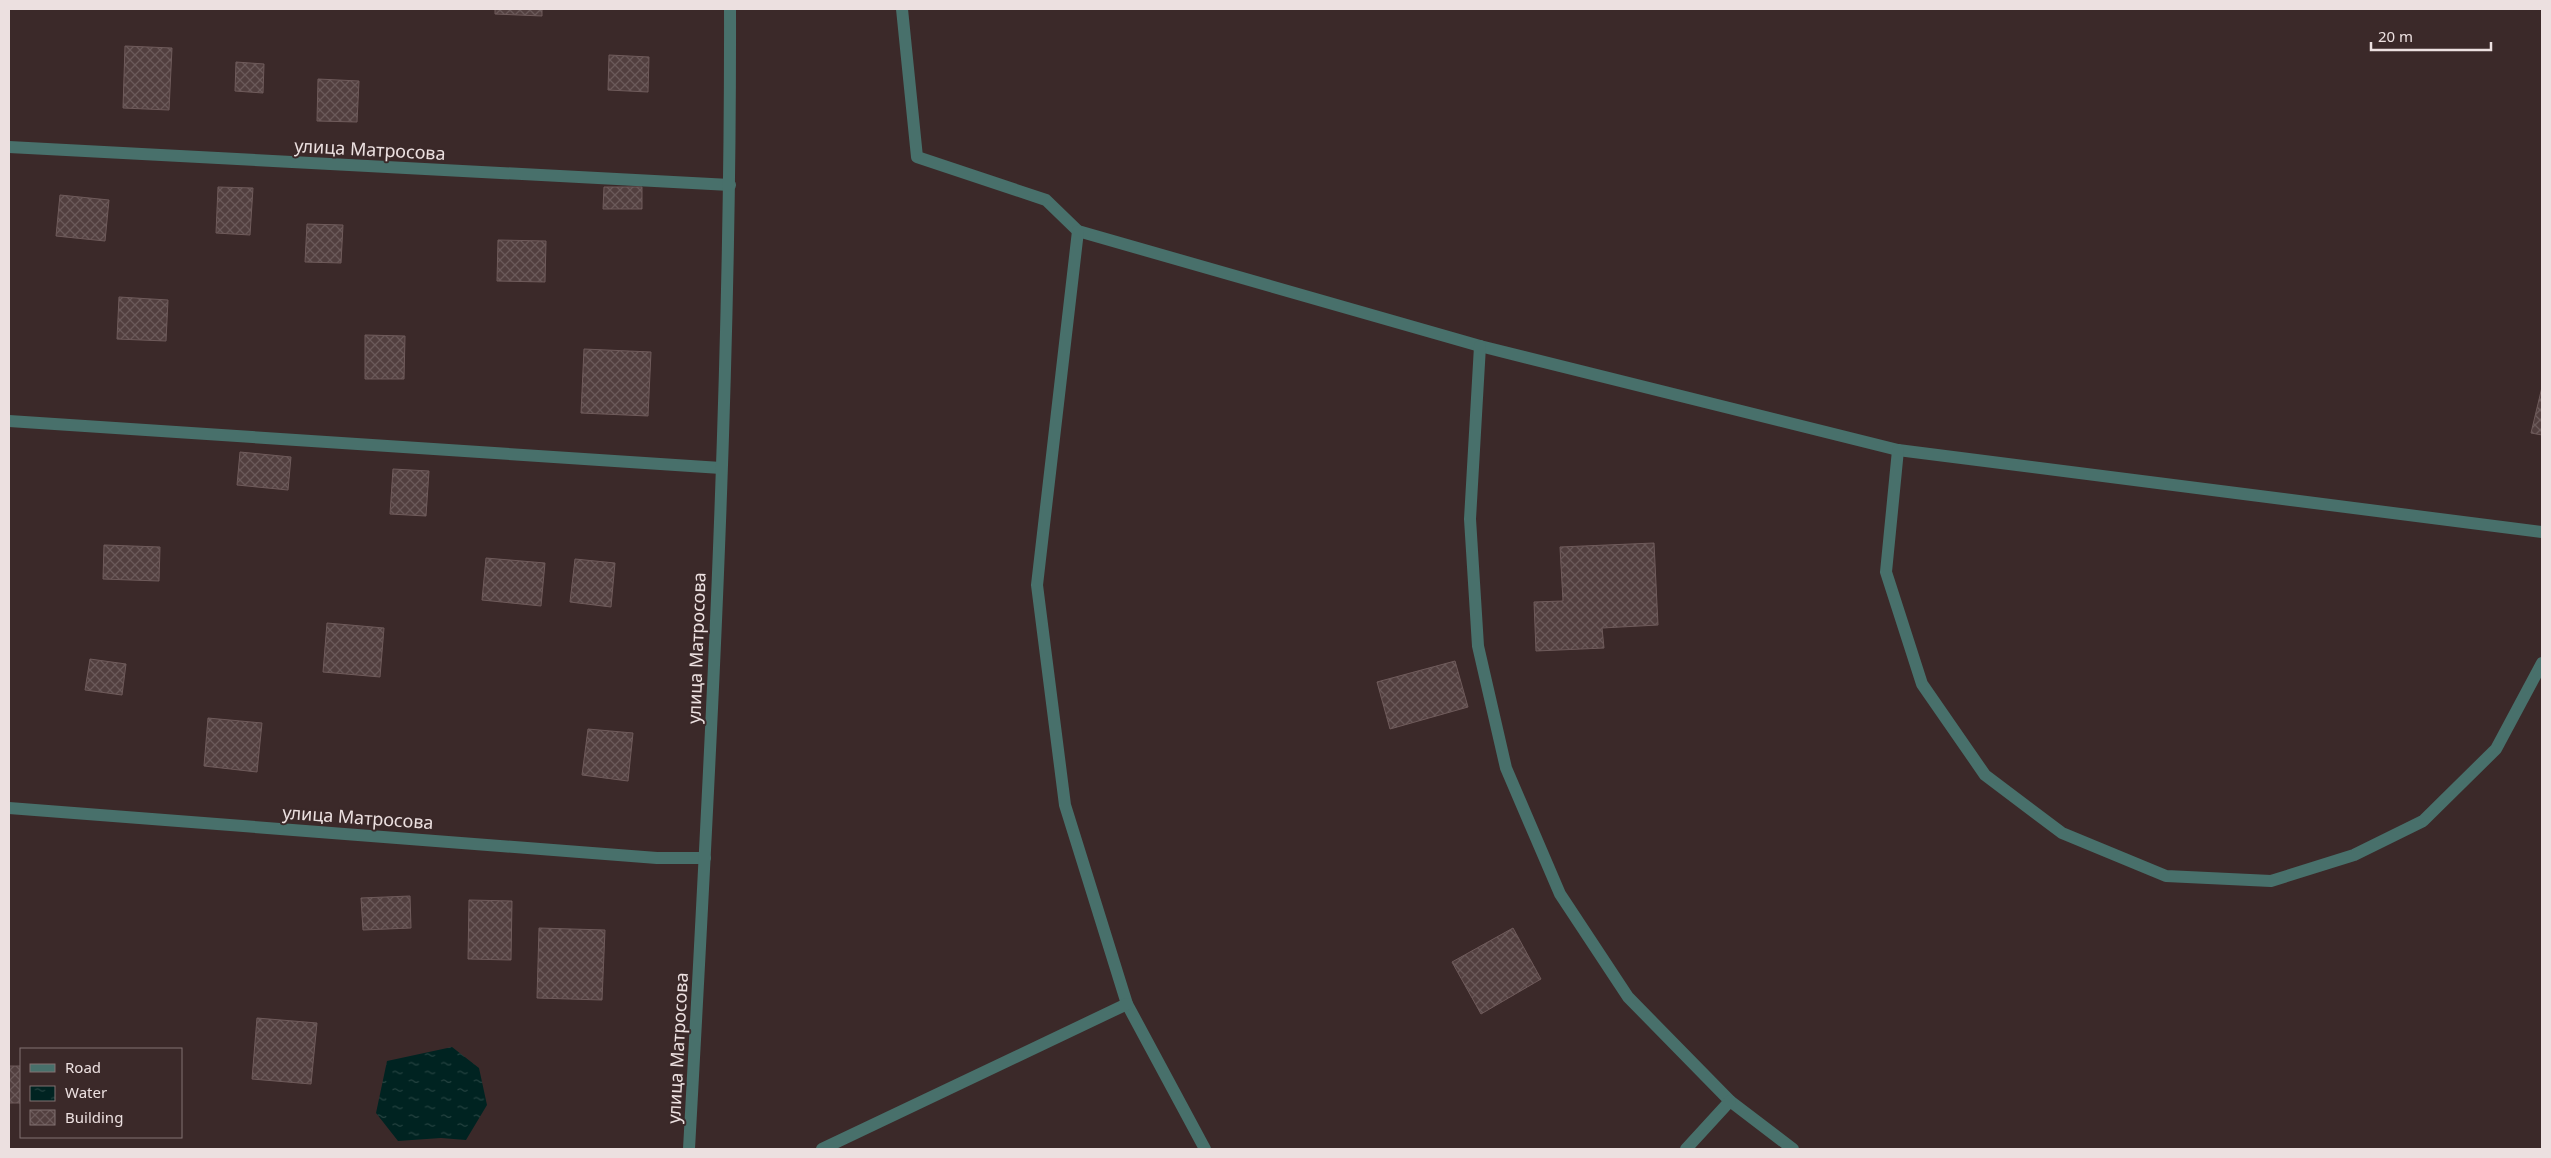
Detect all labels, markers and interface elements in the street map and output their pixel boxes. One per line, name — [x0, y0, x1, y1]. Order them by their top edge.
scale bar — [2371, 20, 2491, 52]
text: 20 m — [2378, 26, 2413, 46]
street label: улица Матросова — [294, 133, 446, 165]
street label: улица Матросова — [681, 572, 711, 724]
street label: улица Матросова — [282, 800, 434, 834]
street label: улица Матросова — [661, 972, 693, 1124]
legend — [20, 1048, 182, 1138]
text: Road — [65, 1057, 101, 1077]
text: Water — [65, 1082, 107, 1102]
text: Building — [65, 1107, 123, 1127]

